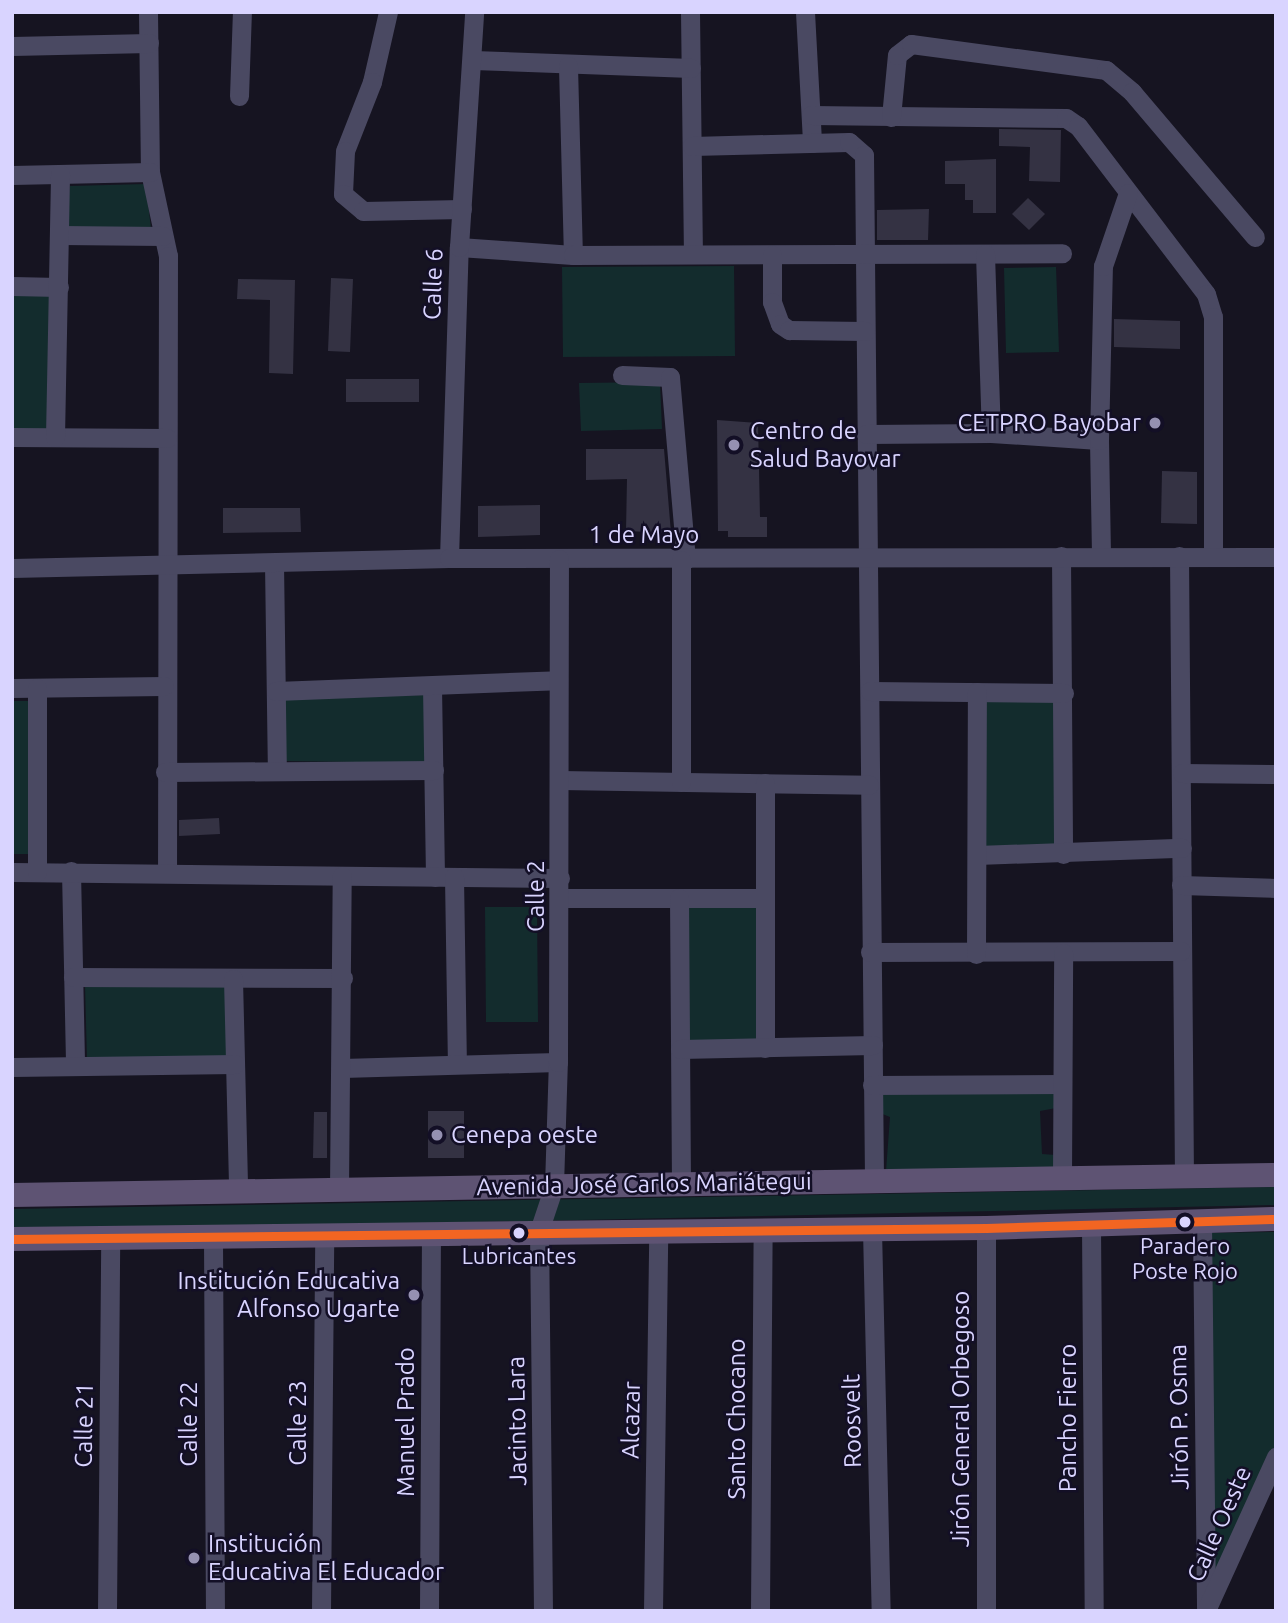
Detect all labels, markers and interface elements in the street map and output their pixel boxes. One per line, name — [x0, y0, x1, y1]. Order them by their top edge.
street label: Calle 6 — [417, 248, 449, 320]
place label: CETPRO Bayobar — [957, 409, 1141, 437]
marker: CETPRO Bayobar — [1147, 415, 1163, 431]
place label: Centro de Salud Bayovar — [750, 417, 901, 473]
marker: Centro de Salud Bayovar — [724, 435, 744, 455]
street label: 1 de Mayo — [589, 521, 699, 549]
street label: Calle 2 — [522, 860, 550, 932]
place label: Cenepa oeste — [451, 1121, 598, 1149]
marker: Cenepa oeste — [429, 1127, 445, 1143]
street label: Avenida José Carlos Mariátegui — [476, 1167, 812, 1201]
marker: Paradero Poste Rojo — [1178, 1215, 1192, 1229]
marker: Lubricantes — [512, 1226, 526, 1240]
place label: Paradero Poste Rojo — [1132, 1232, 1238, 1284]
place label: Lubricantes — [462, 1243, 576, 1269]
place label: Institución Educativa Alfonso Ugarte — [177, 1267, 400, 1323]
marker: Institución Educativa Alfonso Ugarte — [406, 1287, 422, 1303]
street label: Jirón General Orbegoso — [947, 1291, 975, 1547]
street label: Santo Chocano — [723, 1338, 751, 1500]
street label: Pancho Fierro — [1054, 1344, 1082, 1492]
street label: Jirón P. Osma — [1163, 1344, 1195, 1490]
street label: Manuel Prado — [392, 1347, 420, 1497]
street label: Jacinto Lara — [501, 1356, 533, 1486]
street label: Roosvelt — [837, 1374, 867, 1468]
street label: Calle 23 — [284, 1380, 312, 1466]
street label: Calle 22 — [175, 1381, 203, 1467]
street label: Alcazar — [616, 1381, 646, 1459]
street label: Calle 21 — [69, 1382, 99, 1468]
street label: Calle Oeste — [1181, 1462, 1257, 1586]
place label: Institución Educativa El Educador — [208, 1530, 444, 1586]
marker: Institución Educativa El Educador — [186, 1550, 202, 1566]

